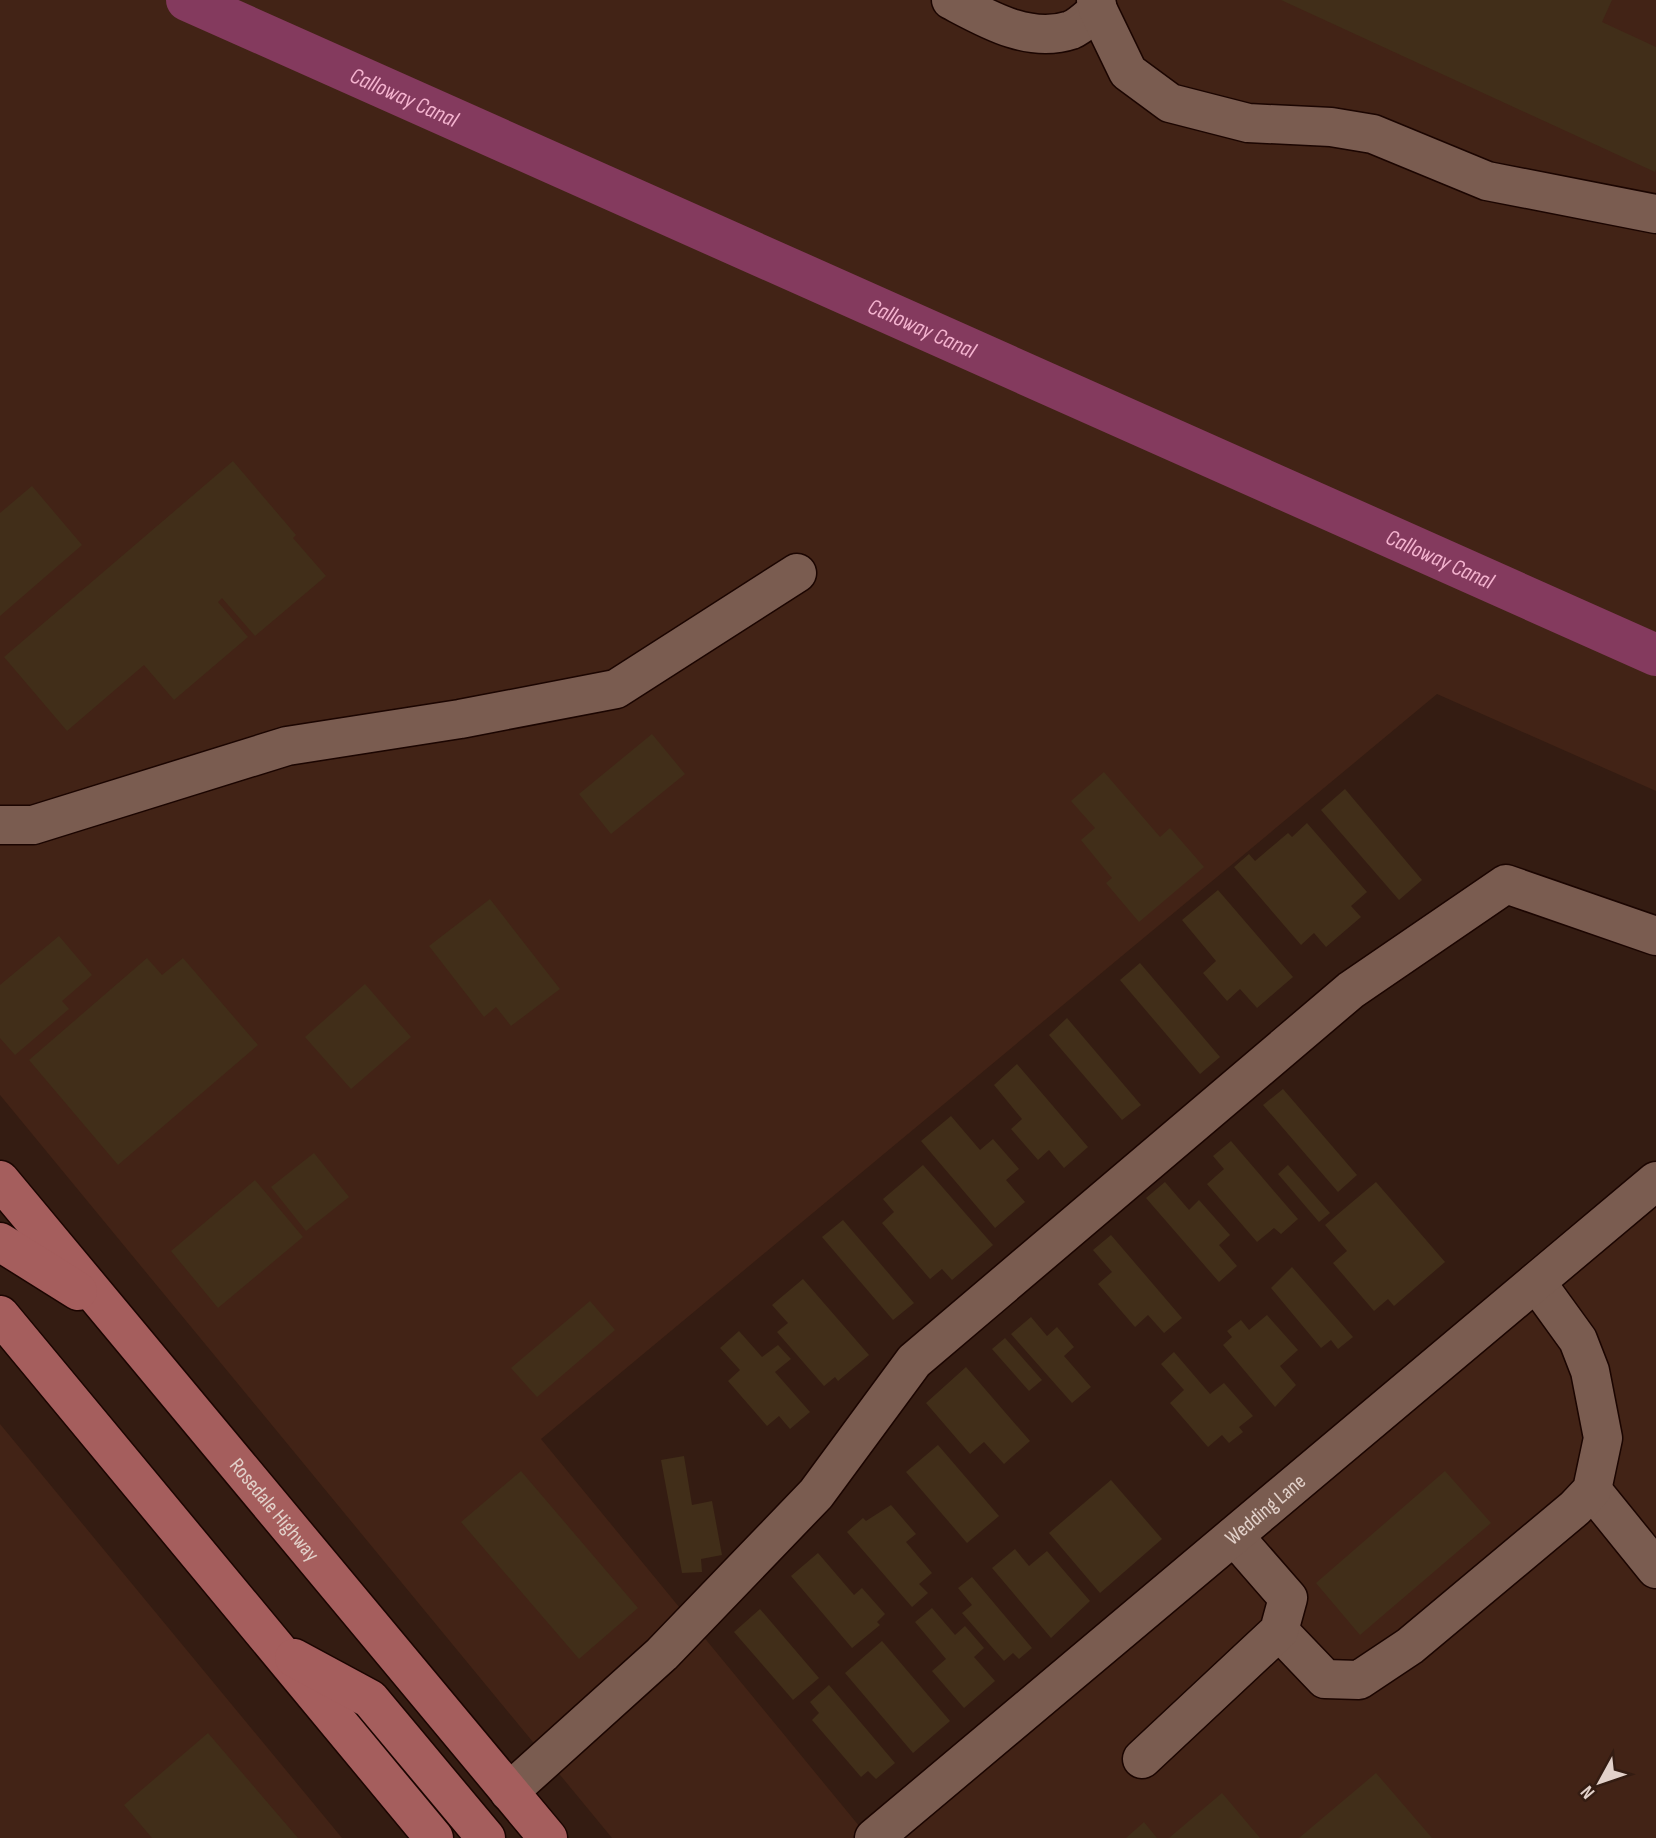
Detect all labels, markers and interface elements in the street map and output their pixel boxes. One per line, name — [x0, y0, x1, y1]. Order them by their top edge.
water label: Calloway Canal — [346, 62, 463, 134]
water label: Calloway Canal — [863, 292, 981, 365]
water label: Calloway Canal — [1381, 523, 1499, 596]
street label: Rosedale Highway — [224, 1453, 324, 1566]
street label: Wedding Lane — [1220, 1469, 1311, 1551]
north arrow — [1565, 1747, 1635, 1817]
text: N — [1576, 1781, 1600, 1803]

